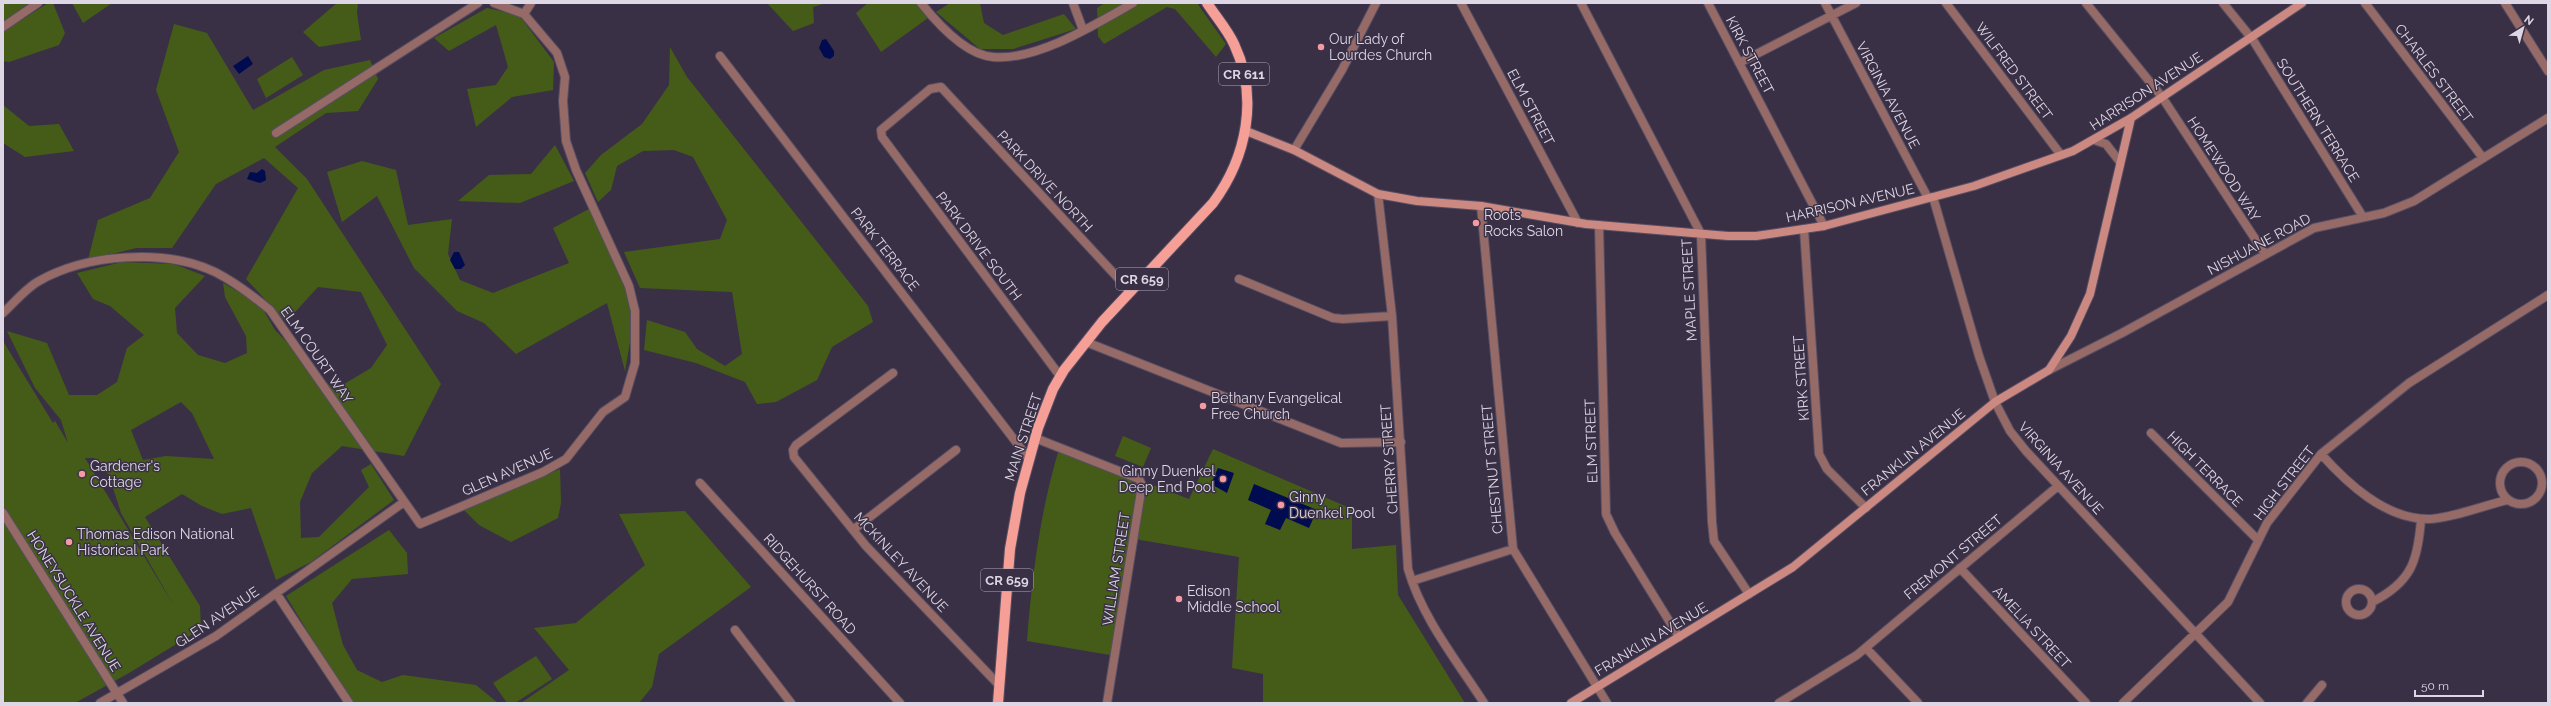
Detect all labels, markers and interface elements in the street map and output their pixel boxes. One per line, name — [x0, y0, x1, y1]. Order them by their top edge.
north arrow — [2503, 8, 2543, 48]
street label: KIRK STREET — [1723, 13, 1777, 97]
text: N — [2521, 13, 2536, 28]
street label: WILFRED STREET — [1972, 19, 2056, 123]
street label: CHARLES STREET — [2392, 21, 2476, 126]
place label: Our Lady of Lourdes Church — [1329, 31, 1432, 63]
street label: VIRGINIA AVENUE — [1853, 39, 1923, 151]
marker: Our Lady of Lourdes Church — [1316, 42, 1326, 52]
street label: HARRISON AVENUE — [2087, 49, 2205, 133]
street label: SOUTHERN TERRACE — [2273, 55, 2363, 185]
road number: CR 611 — [1219, 63, 1269, 85]
street label: ELM STREET — [1504, 66, 1558, 148]
street label: HOMEWOOD WAY — [2184, 114, 2264, 224]
street label: PARK DRIVE NORTH — [994, 127, 1096, 235]
street label: HARRISON AVENUE — [1784, 180, 1916, 226]
street label: PARK DRIVE SOUTH — [933, 189, 1025, 303]
street label: PARK TERRACE — [848, 204, 922, 294]
place label: Roots Rocks Salon — [1484, 207, 1563, 239]
street label: NISHUANE ROAD — [2205, 210, 2313, 278]
marker: Roots Rocks Salon — [1471, 218, 1481, 228]
street label: MAPLE STREET — [1678, 238, 1700, 342]
road number: CR 659 — [1116, 268, 1168, 290]
street label: ELM COURT WAY — [278, 303, 356, 407]
street label: KIRK STREET — [1790, 334, 1812, 421]
place label: Bethany Evangelical Free Church — [1211, 390, 1342, 422]
street label: MAIN STREET — [1001, 391, 1045, 483]
street label: ELM STREET — [1582, 398, 1600, 483]
marker: Bethany Evangelical Free Church — [1198, 401, 1208, 411]
street label: CHERRY STREET — [1377, 403, 1401, 515]
street label: CHESTNUT STREET — [1478, 403, 1506, 535]
street label: FRANKLIN AVENUE — [1858, 405, 1968, 499]
street label: VIRGINIA AVENUE — [2015, 419, 2107, 517]
street label: HIGH TERRACE — [2164, 428, 2246, 510]
street label: HIGH STREET — [2250, 442, 2318, 523]
street label: GLEN AVENUE — [459, 445, 555, 499]
place label: Gardener's Cottage — [90, 458, 160, 490]
place label: Ginny Duenkel Deep End Pool — [1118, 463, 1215, 495]
marker: Gardener's Cottage — [77, 469, 87, 479]
marker: Ginny Duenkel Deep End Pool — [1218, 474, 1228, 484]
place label: Ginny Duenkel Pool — [1289, 489, 1375, 521]
marker: Ginny Duenkel Pool — [1276, 500, 1286, 510]
street label: MCKINLEY AVENUE — [851, 509, 951, 615]
street label: WILLIAM STREET — [1099, 511, 1133, 627]
street label: FREMONT STREET — [1901, 511, 2006, 603]
place label: Thomas Edison National Historical Park — [77, 526, 234, 558]
street label: HONEYSUCKLE AVENUE — [24, 528, 124, 674]
street label: RIDGEHURST ROAD — [761, 530, 859, 638]
marker: Thomas Edison National Historical Park — [64, 537, 74, 547]
road number: CR 659 — [981, 569, 1033, 591]
street label: GLEN AVENUE — [172, 583, 262, 651]
place label: Edison Middle School — [1187, 583, 1280, 615]
street label: AMELIA STREET — [1990, 583, 2074, 672]
marker: Edison Middle School — [1174, 594, 1184, 604]
street label: FRANKLIN AVENUE — [1592, 599, 1710, 679]
scale bar — [2415, 672, 2483, 698]
text: 50 m — [2421, 679, 2449, 693]

